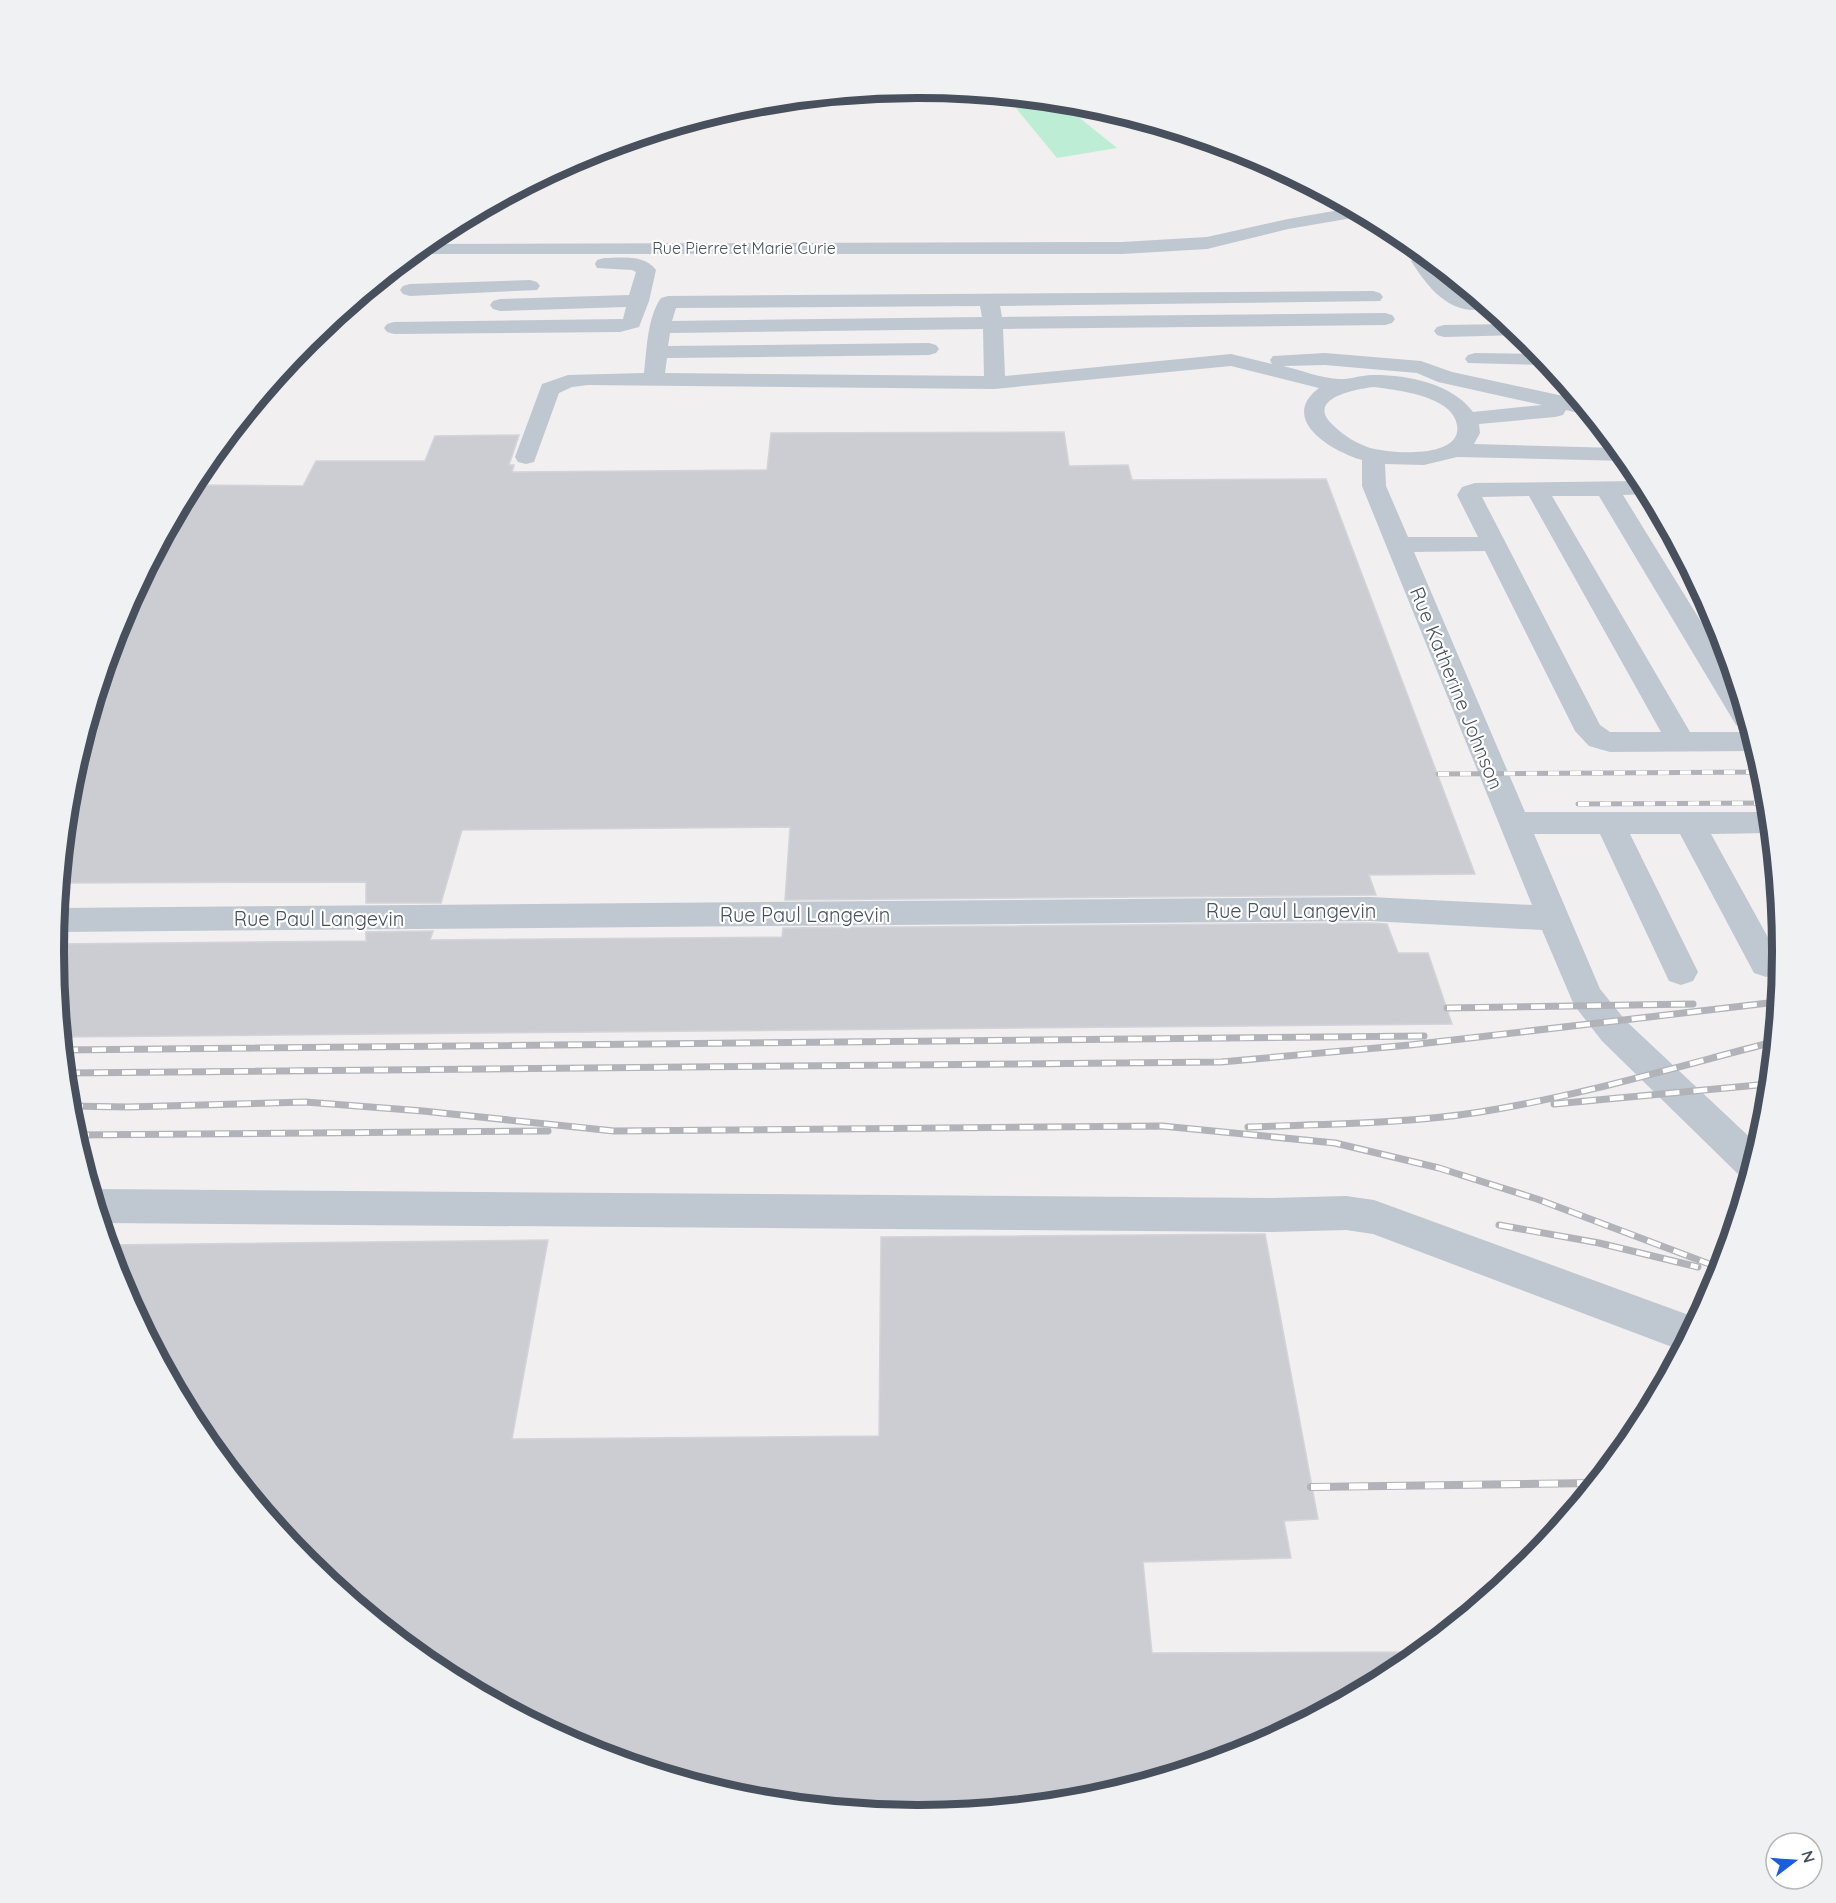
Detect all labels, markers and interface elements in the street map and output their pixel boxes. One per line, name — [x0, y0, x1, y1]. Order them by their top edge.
street label: Rue Pierre et Marie Curie — [652, 238, 836, 258]
street label: Rue Katherine Johnson — [1405, 583, 1509, 793]
street label: Rue Paul Langevin — [1206, 898, 1376, 923]
street label: Rue Paul Langevin — [720, 902, 890, 927]
street label: Rue Paul Langevin — [234, 906, 404, 931]
north arrow — [1764, 1831, 1824, 1891]
text: N — [1797, 1848, 1820, 1865]

